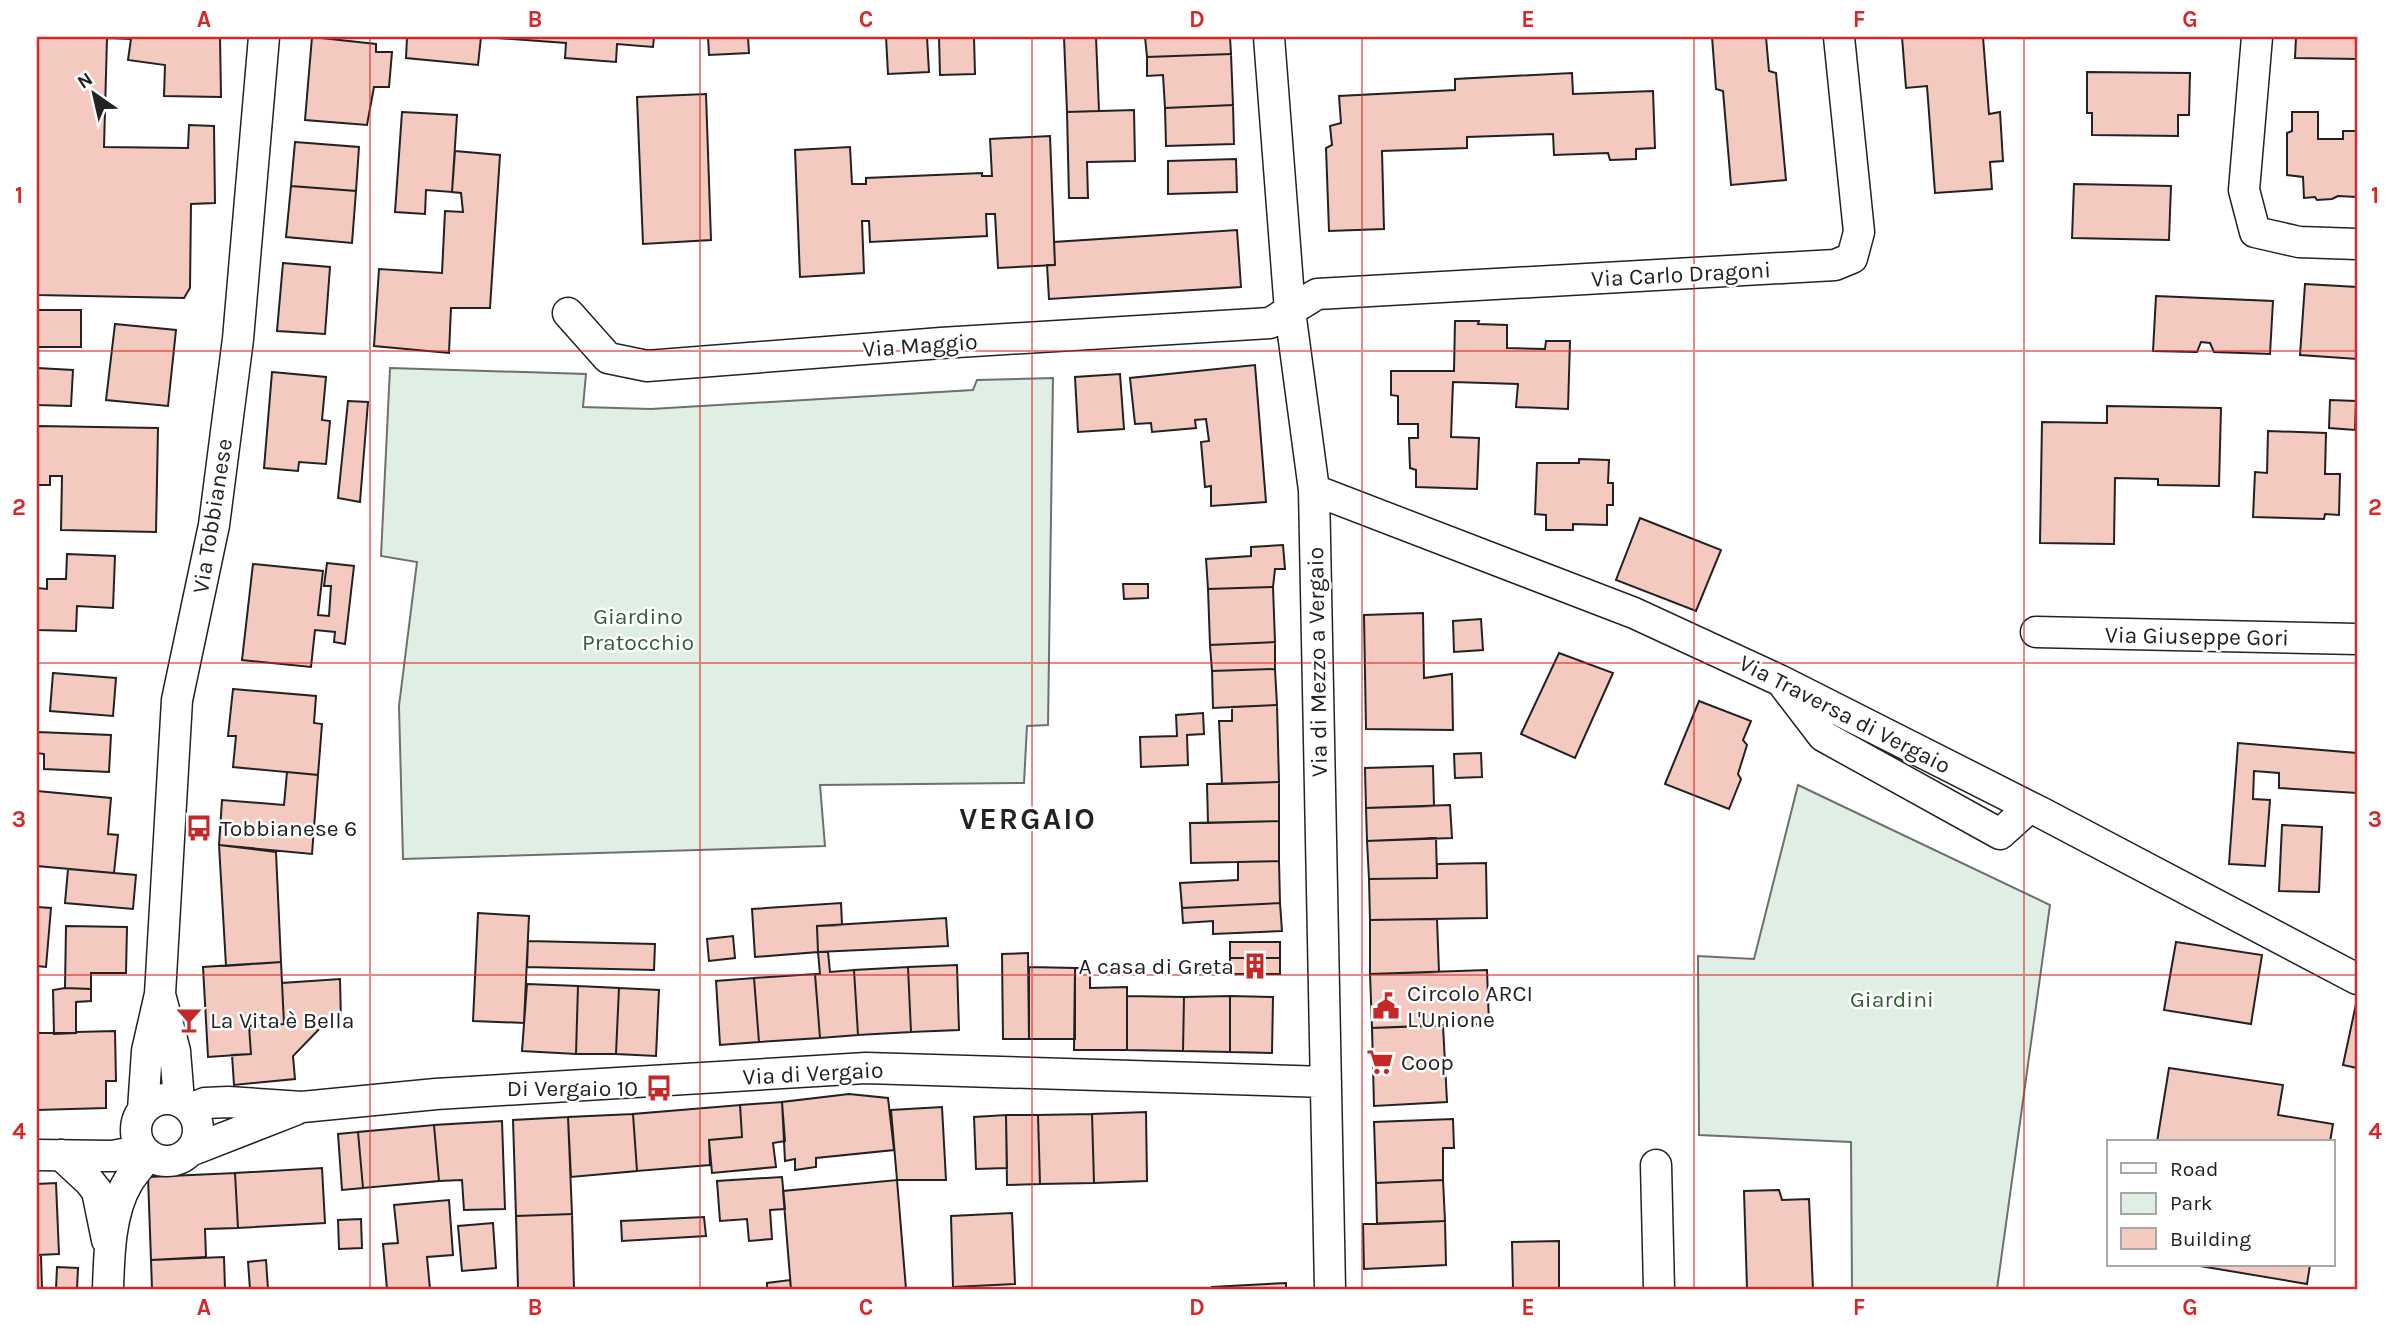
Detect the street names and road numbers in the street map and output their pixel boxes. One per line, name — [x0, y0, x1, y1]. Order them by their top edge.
street label: Via Carlo Dragoni — [1590, 256, 1772, 293]
street label: Via Maggio — [862, 328, 979, 363]
street label: Via Tobbianese — [187, 437, 238, 595]
street label: Via di Mezzo a Vergaio — [1302, 547, 1333, 777]
street label: Via Giuseppe Gori — [2105, 621, 2289, 652]
street label: Via Traversa di Vergaio — [1735, 649, 1955, 779]
street label: Via di Vergaio — [742, 1056, 884, 1091]

